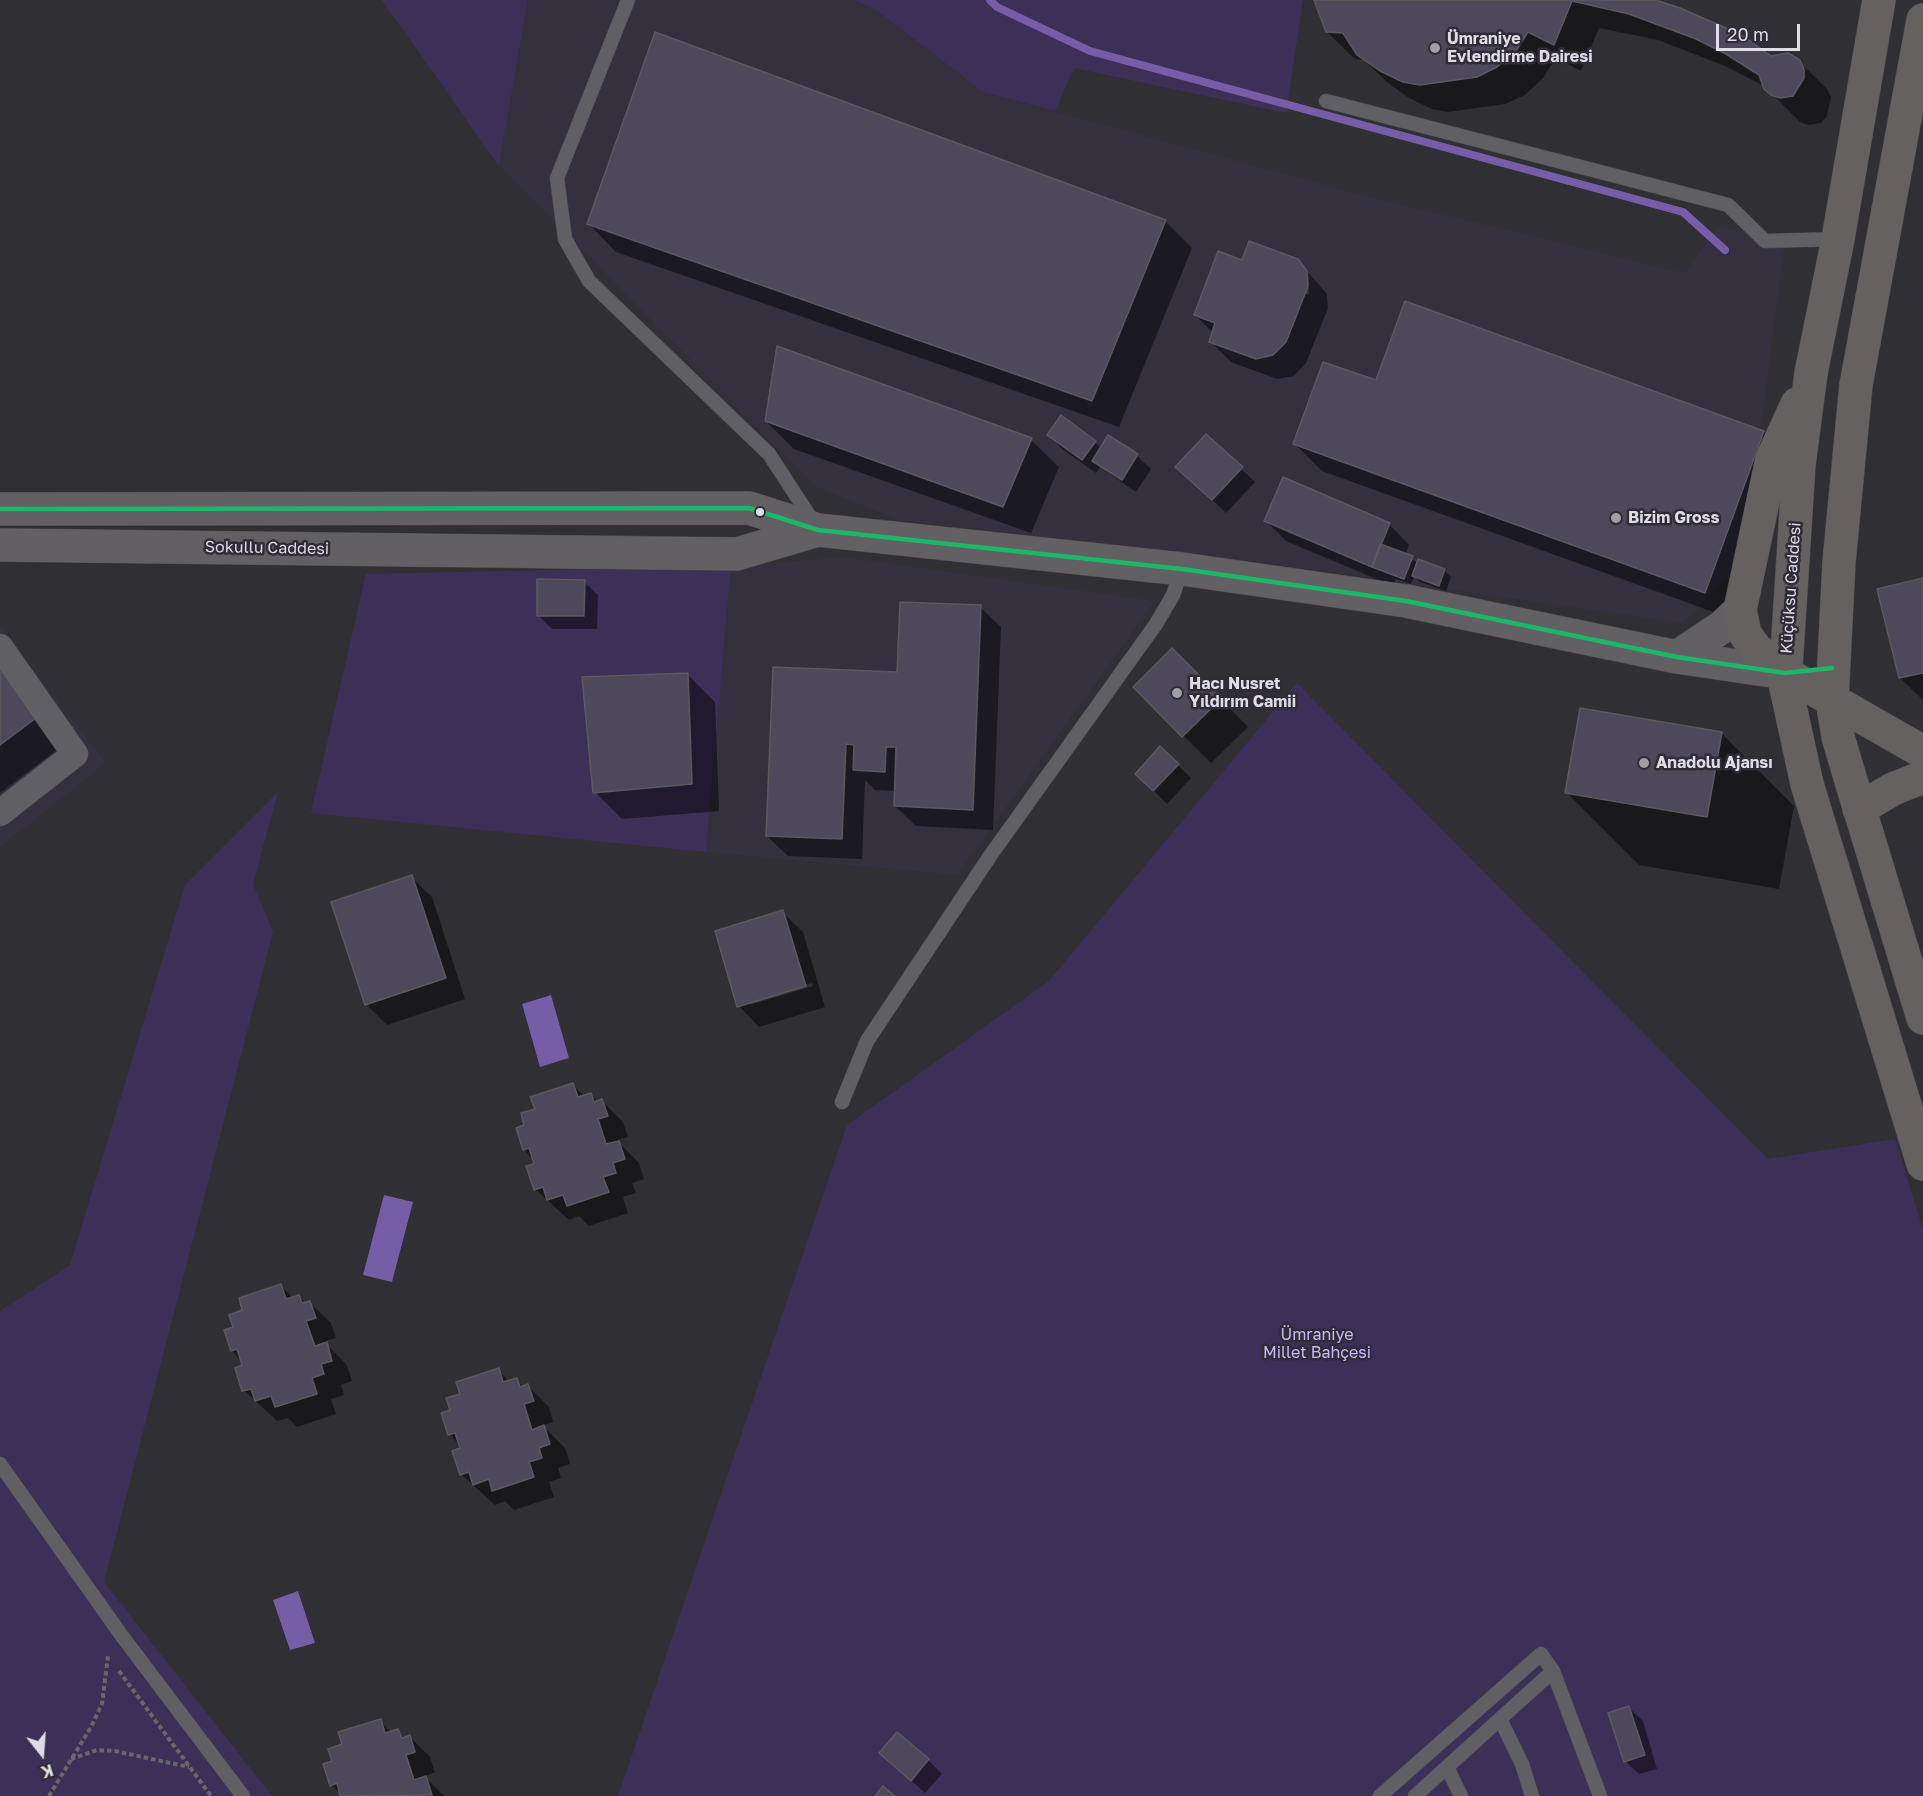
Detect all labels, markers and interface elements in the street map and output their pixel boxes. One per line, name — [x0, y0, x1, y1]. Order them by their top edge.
scale bar — [1719, 12, 1803, 50]
text: 20 m — [1727, 23, 1769, 45]
place label: Ümraniye Evlendirme Dairesi — [1447, 29, 1593, 67]
marker: Ümraniye Evlendirme Dairesi — [1428, 41, 1442, 55]
unlabelled marker — [754, 506, 766, 518]
place label: Bizim Gross — [1628, 508, 1719, 528]
marker: Bizim Gross — [1609, 511, 1623, 525]
street label: Küçüksu Caddesi — [1777, 522, 1805, 654]
street label: Sokullu Caddesi — [205, 537, 329, 559]
place label: Hacı Nusret Yıldırım Camii — [1189, 674, 1296, 712]
marker: Hacı Nusret Yıldırım Camii — [1170, 686, 1184, 700]
place label: Anadolu Ajansı — [1656, 753, 1773, 773]
marker: Anadolu Ajansı — [1637, 756, 1651, 770]
park label: Ümraniye Millet Bahçesi — [1263, 1325, 1371, 1363]
north arrow — [12, 1724, 72, 1784]
text: K — [39, 1760, 56, 1782]

